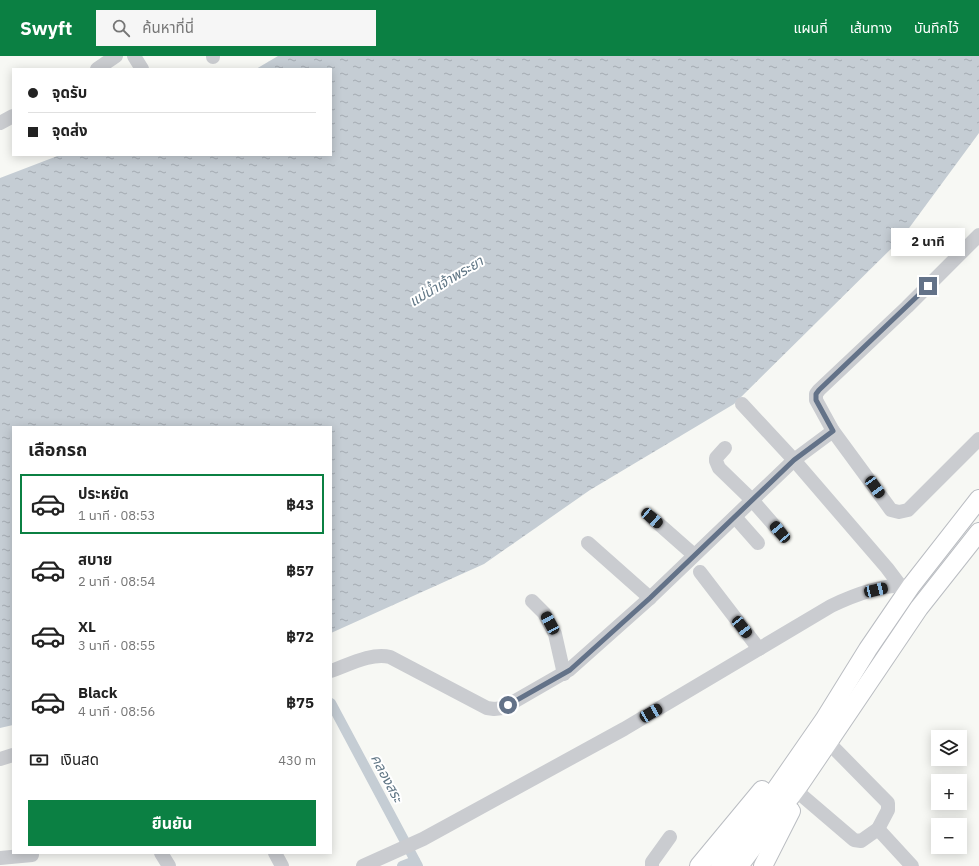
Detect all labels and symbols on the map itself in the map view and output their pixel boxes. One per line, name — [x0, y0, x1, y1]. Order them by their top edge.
callout: 2 นาที — [891, 228, 965, 256]
water label: แม่น้ำเจ้าพระยา — [405, 250, 487, 310]
route end — [919, 277, 937, 295]
car — [863, 474, 887, 500]
car — [639, 506, 665, 530]
car — [768, 519, 792, 545]
car — [863, 581, 889, 599]
car — [539, 610, 561, 636]
car — [730, 614, 754, 640]
route start — [499, 696, 517, 714]
car — [638, 702, 664, 724]
water label: คลองสระ — [367, 751, 408, 806]

